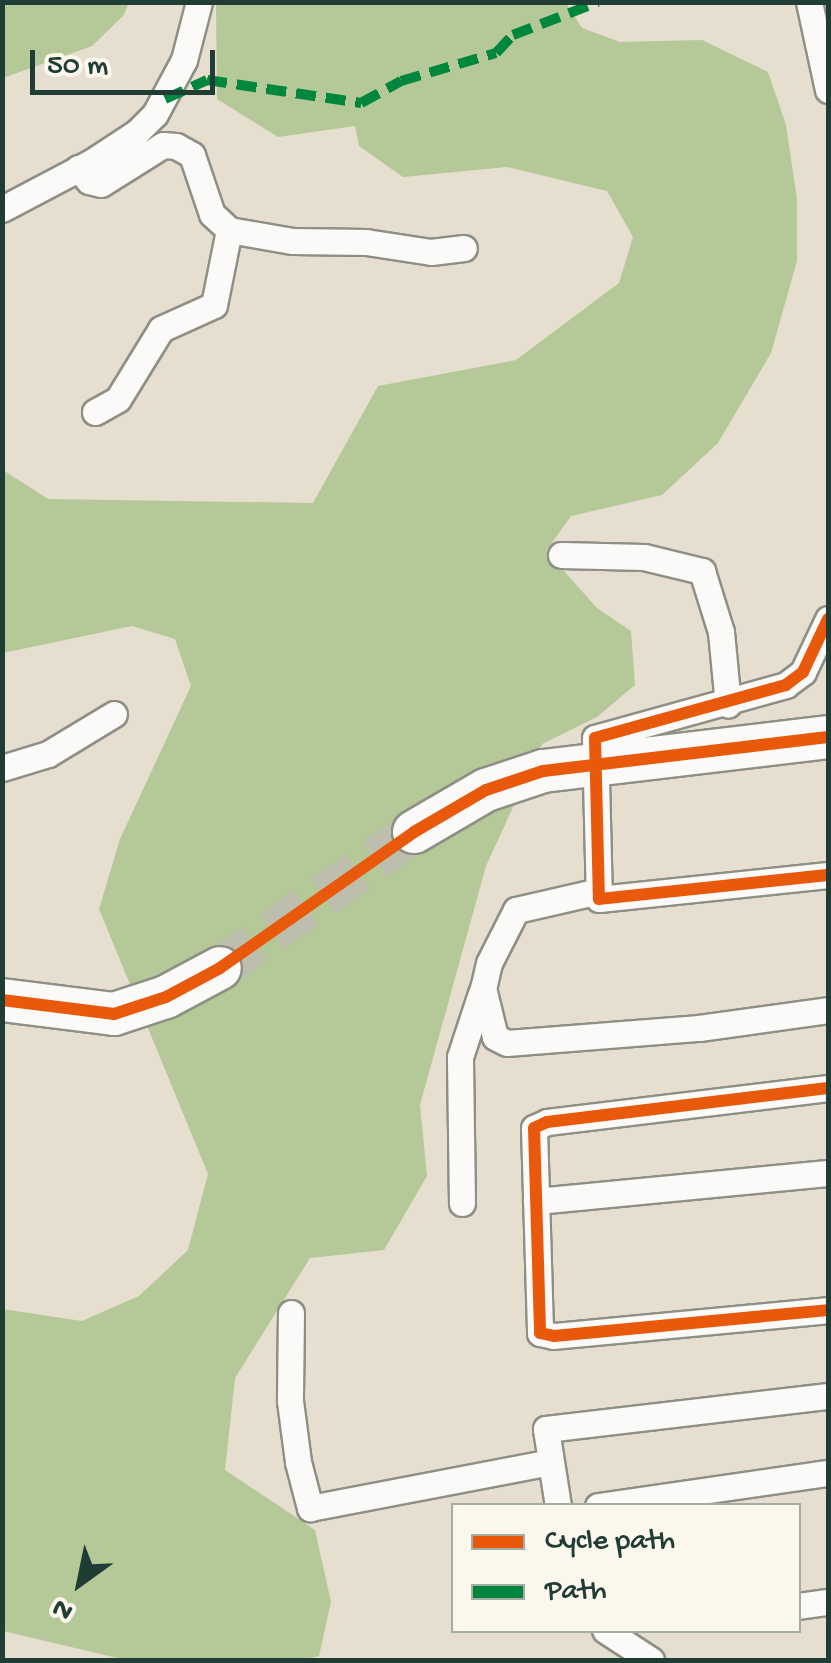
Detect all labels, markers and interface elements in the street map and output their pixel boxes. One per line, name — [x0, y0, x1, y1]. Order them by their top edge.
scale bar — [35, 30, 220, 92]
text: 50 m — [47, 50, 108, 85]
legend — [451, 1503, 801, 1633]
text: Cycle path — [545, 1525, 675, 1560]
north arrow — [30, 1533, 130, 1633]
text: Path — [545, 1575, 607, 1610]
text: N — [47, 1590, 80, 1627]

